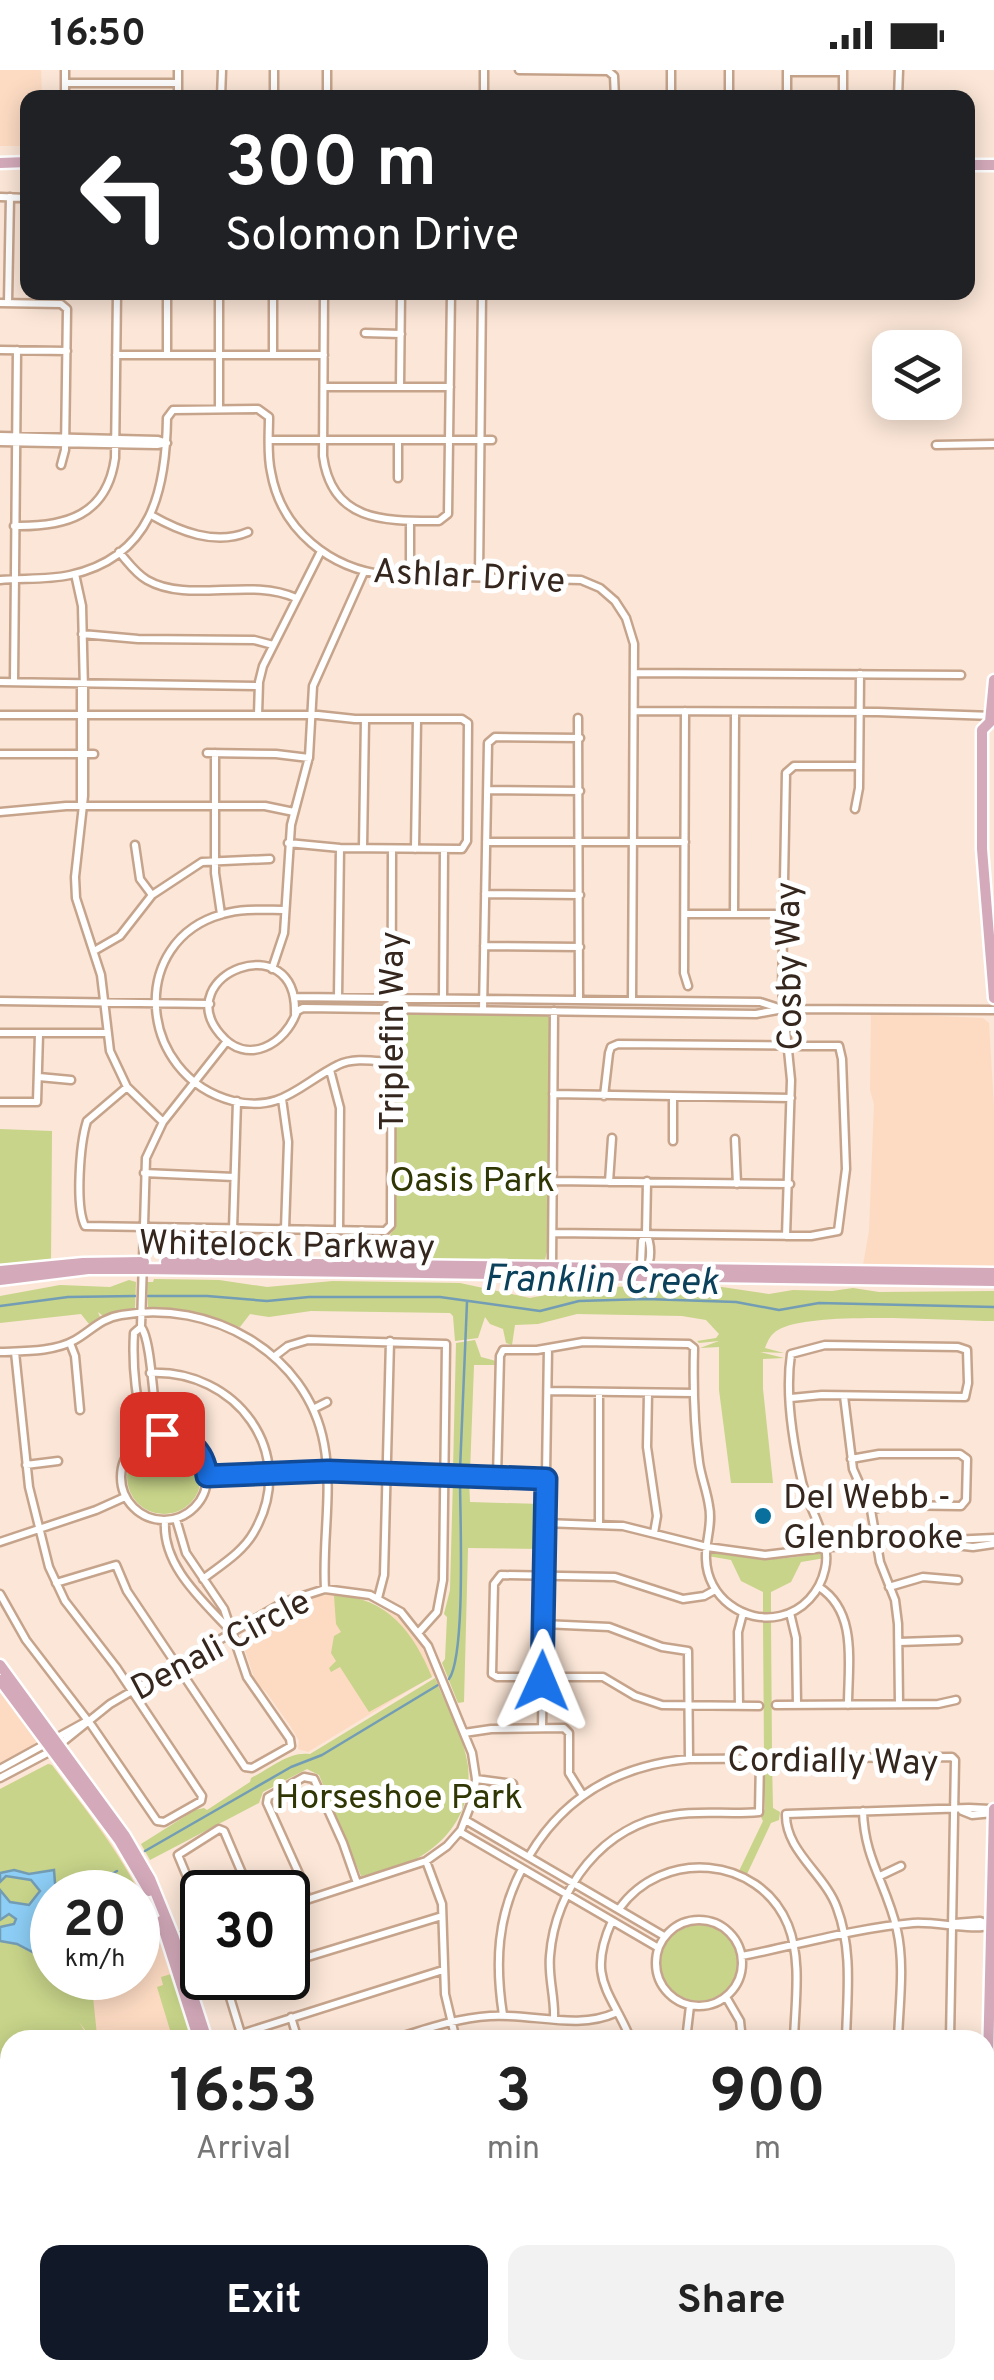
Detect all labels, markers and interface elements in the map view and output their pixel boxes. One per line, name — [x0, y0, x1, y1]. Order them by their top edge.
text: 16:50 — [50, 11, 146, 60]
text: 300 m — [225, 122, 437, 211]
icon: left — [60, 130, 190, 260]
text: Solomon Drive — [225, 209, 519, 266]
map controls — [872, 330, 962, 420]
button: layers — [872, 330, 962, 420]
street label: Ashlar Drive — [372, 551, 566, 605]
street label: Cosby Way — [768, 881, 814, 1051]
street label: Triplefin Way — [372, 931, 416, 1131]
park label: Oasis Park — [389, 1160, 555, 1204]
street label: Whitelock Parkway — [138, 1222, 436, 1272]
water label: Franklin Creek — [483, 1256, 720, 1309]
pin — [120, 1392, 205, 1477]
icon: arrive — [135, 1407, 190, 1462]
place label: Del Webb - Glenbrooke — [783, 1477, 963, 1561]
marker: Del Webb - Glenbrooke — [752, 1505, 774, 1527]
street label: Denali Circle — [124, 1581, 319, 1712]
position arrow — [490, 1629, 594, 1733]
street label: Cordially Way — [727, 1739, 939, 1787]
park label: Horseshoe Park — [275, 1777, 523, 1821]
speed limit sign: 30 — [180, 1870, 310, 2000]
text: 20 — [63, 1891, 127, 1954]
text: km/h — [65, 1944, 125, 1976]
text: 16:53 — [169, 2057, 317, 2133]
text: 3 — [495, 2057, 531, 2133]
text: 900 — [709, 2057, 826, 2133]
text: Arrival — [196, 2130, 291, 2170]
text: min — [487, 2130, 540, 2170]
text: m — [754, 2130, 781, 2170]
button: Exit — [40, 2245, 488, 2360]
button: Share — [508, 2245, 955, 2360]

